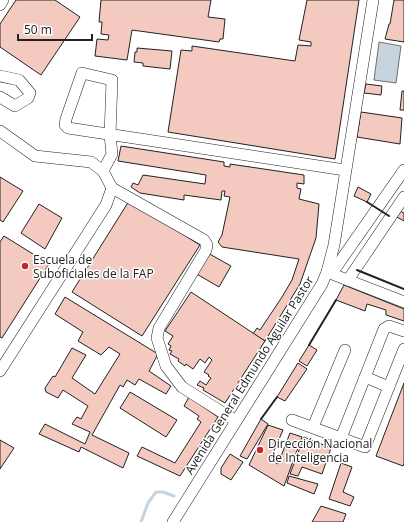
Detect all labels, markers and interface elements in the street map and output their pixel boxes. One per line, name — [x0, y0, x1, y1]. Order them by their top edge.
scale bar — [18, 16, 92, 42]
text: 50 m — [24, 21, 52, 38]
place label: Escuela de Suboficiales de la FAP — [33, 251, 154, 282]
marker: Escuela de Suboficiales de la FAP — [20, 261, 30, 271]
street label: Avenida General Edmundo Aguilar Pastor — [181, 273, 317, 477]
place label: Dirección Nacional de Inteligencia — [268, 435, 372, 466]
marker: Dirección Nacional de Inteligencia — [255, 445, 265, 455]

